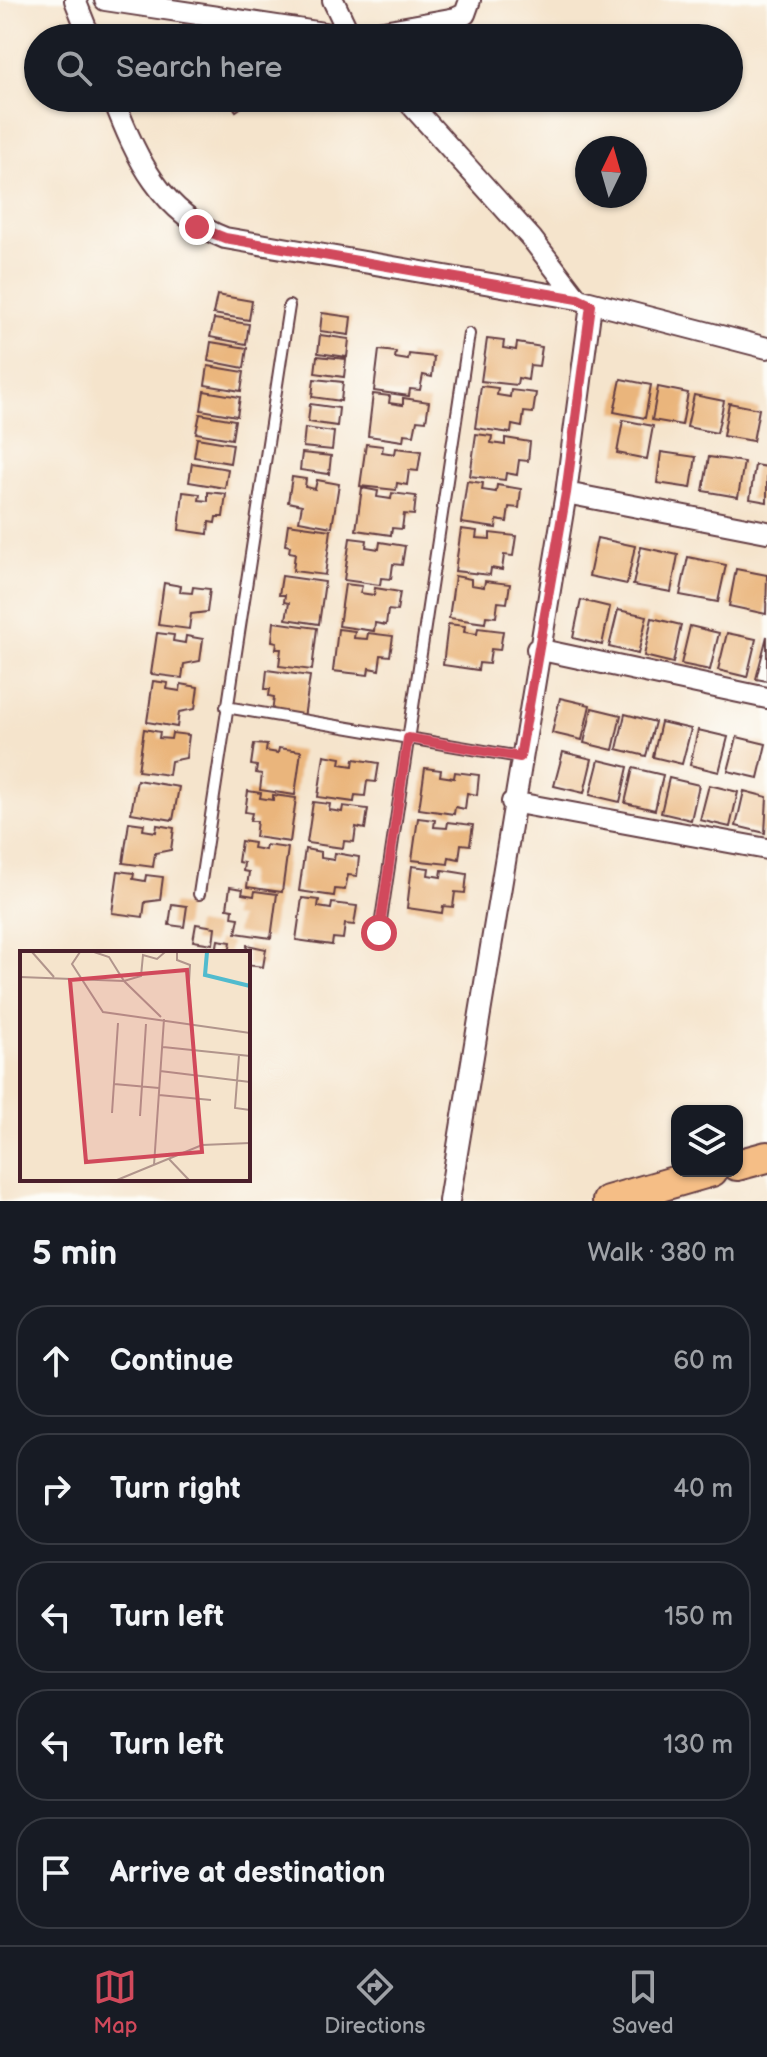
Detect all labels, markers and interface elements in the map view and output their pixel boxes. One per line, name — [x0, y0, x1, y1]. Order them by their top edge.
search box — [24, 24, 743, 112]
icon: search — [52, 46, 96, 90]
text: Search here — [116, 50, 282, 86]
north arrow — [575, 136, 647, 208]
route end — [179, 209, 215, 245]
route start — [361, 915, 397, 951]
inset map — [20, 951, 250, 1181]
map controls — [671, 1105, 743, 1177]
button: layers — [671, 1105, 743, 1177]
text: 5 min — [32, 1233, 117, 1274]
text: Walk · 380 m — [588, 1238, 735, 1269]
icon: ahead — [34, 1339, 78, 1383]
text: Continue — [110, 1343, 233, 1379]
text: 60 m — [673, 1346, 733, 1377]
icon: right — [34, 1467, 78, 1511]
text: Turn right — [110, 1471, 241, 1507]
text: 40 m — [673, 1474, 733, 1505]
icon: left — [34, 1595, 78, 1639]
text: Turn left — [110, 1599, 224, 1635]
text: 150 m — [664, 1602, 733, 1633]
icon: left — [34, 1723, 78, 1767]
text: Turn left — [110, 1727, 224, 1763]
text: 130 m — [663, 1730, 733, 1761]
icon: arrive — [34, 1851, 78, 1895]
text: Arrive at destination — [110, 1855, 386, 1891]
tab: Map — [93, 1965, 138, 2040]
tab: Directions — [324, 1965, 425, 2040]
tab: Saved — [612, 1965, 674, 2040]

